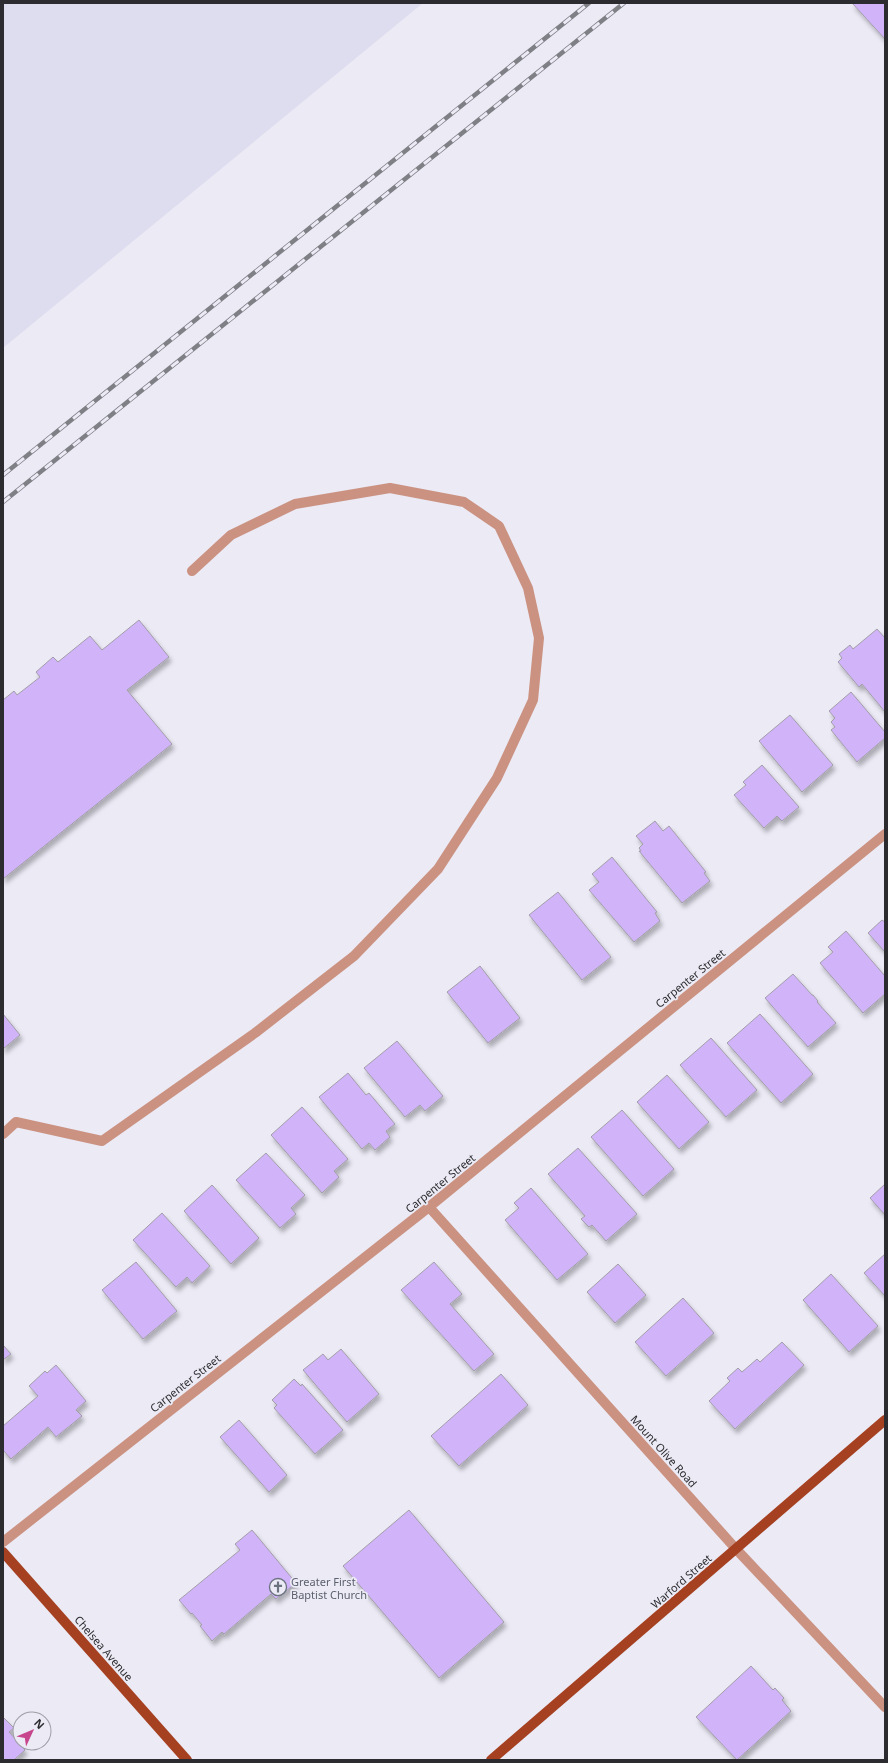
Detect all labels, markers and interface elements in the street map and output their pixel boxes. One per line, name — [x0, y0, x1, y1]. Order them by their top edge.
street label: Carpenter Street — [652, 945, 728, 1011]
street label: Carpenter Street — [402, 1150, 478, 1216]
street label: Carpenter Street — [147, 1351, 223, 1415]
street label: Mount Olive Road — [628, 1412, 700, 1490]
street label: Warford Street — [647, 1550, 715, 1612]
place label: Greater First Baptist Church — [291, 1574, 367, 1602]
church icon: Greater First Baptist Church — [268, 1577, 288, 1597]
street label: Chelsea Avenue — [71, 1612, 137, 1684]
north arrow — [12, 1711, 52, 1751]
text: N — [31, 1715, 48, 1732]

